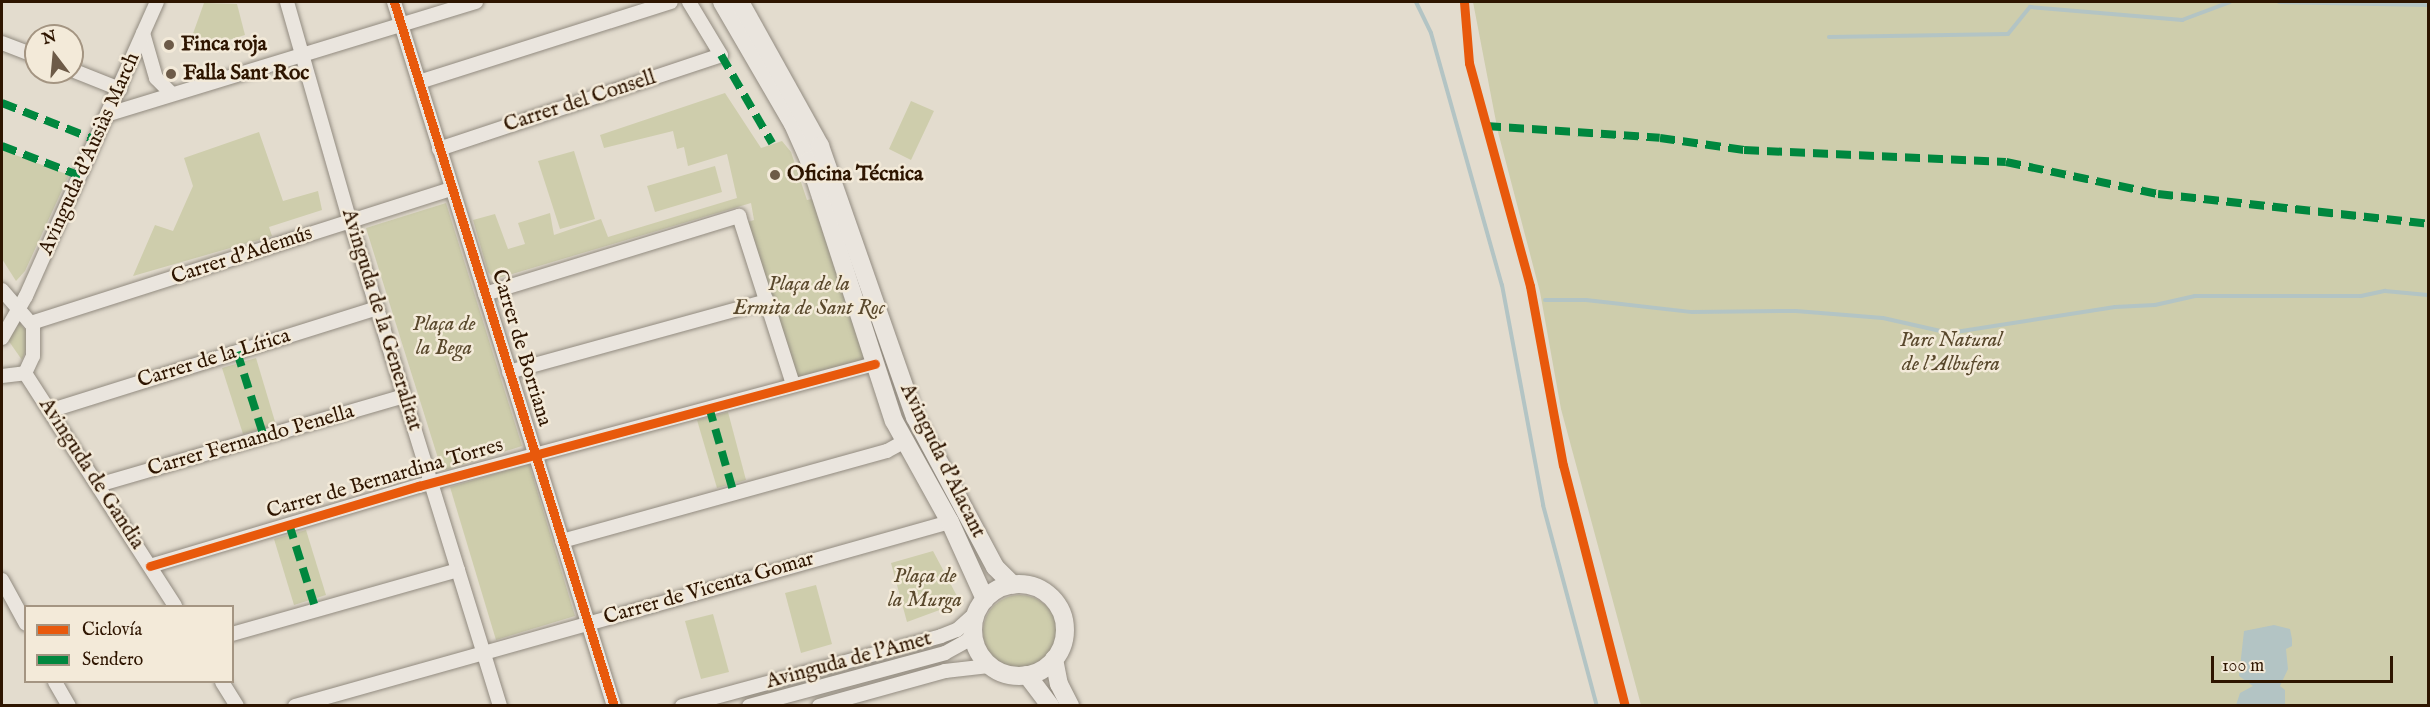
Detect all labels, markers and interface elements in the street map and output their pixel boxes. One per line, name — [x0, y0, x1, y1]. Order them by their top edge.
north arrow — [24, 24, 84, 84]
text: N — [40, 27, 59, 50]
place label: Finca roja — [181, 32, 267, 58]
marker: Finca roja — [162, 38, 176, 52]
street label: Avinguda d'Ausiàs March — [34, 49, 146, 259]
place label: Falla Sant Roc — [183, 61, 309, 87]
street label: Carrer del Consell — [501, 66, 659, 138]
marker: Falla Sant Roc — [164, 67, 178, 81]
place label: Oficina Técnica — [787, 162, 923, 188]
marker: Oficina Técnica — [768, 168, 782, 182]
street label: Avinguda de la Generalitat — [335, 206, 427, 434]
street label: Carrer d'Ademús — [168, 221, 316, 291]
street label: Carrer de Borriana — [485, 267, 557, 429]
park label: Plaça de la Ermita de Sant Roc — [733, 272, 885, 322]
park label: Plaça de la Bega — [412, 312, 476, 362]
street label: Carrer de la Lírica — [135, 324, 293, 394]
park label: Parc Natural de l'Albufera — [1900, 328, 2002, 378]
street label: Avinguda d'Alacant — [894, 380, 990, 542]
street label: Avinguda de Gandia — [33, 394, 149, 554]
street label: Carrer Fernando Penella — [145, 399, 357, 483]
street label: Carrer de Bernardina Torres — [264, 433, 506, 525]
street label: Carrer de Vicenta Gomar — [601, 547, 817, 631]
park label: Plaça de la Murga — [888, 564, 962, 614]
legend — [24, 605, 234, 683]
text: Ciclovía — [82, 619, 142, 642]
street label: Avinguda de l'Amet — [763, 627, 935, 695]
scale bar — [2214, 644, 2396, 682]
text: Sendero — [82, 649, 143, 672]
text: 100 m — [2222, 655, 2264, 678]

